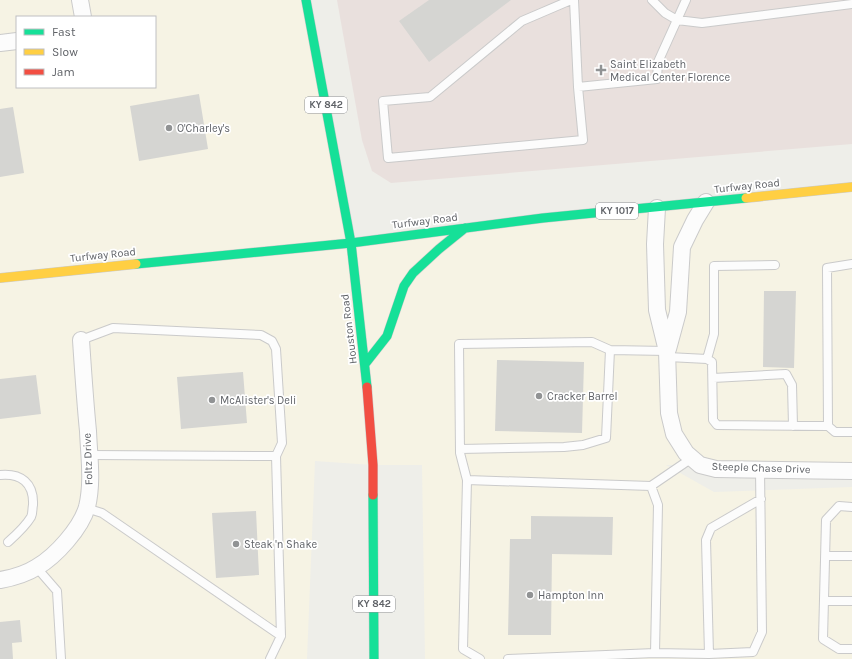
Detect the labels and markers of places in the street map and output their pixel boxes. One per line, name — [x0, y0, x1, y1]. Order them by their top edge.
place label: Saint Elizabeth Medical Center Florence — [610, 58, 730, 84]
marker: Saint Elizabeth Medical Center Florence — [595, 64, 607, 76]
place label: O'Charley's — [177, 122, 230, 135]
marker: O'Charley's — [164, 123, 174, 133]
place label: Cracker Barrel — [547, 390, 617, 403]
marker: Cracker Barrel — [534, 391, 544, 401]
place label: McAlister's Deli — [220, 394, 296, 407]
marker: McAlister's Deli — [207, 395, 217, 405]
place label: Steak 'n Shake — [244, 538, 318, 551]
marker: Steak 'n Shake — [231, 539, 241, 549]
place label: Hampton Inn — [538, 589, 604, 602]
marker: Hampton Inn — [525, 590, 535, 600]

